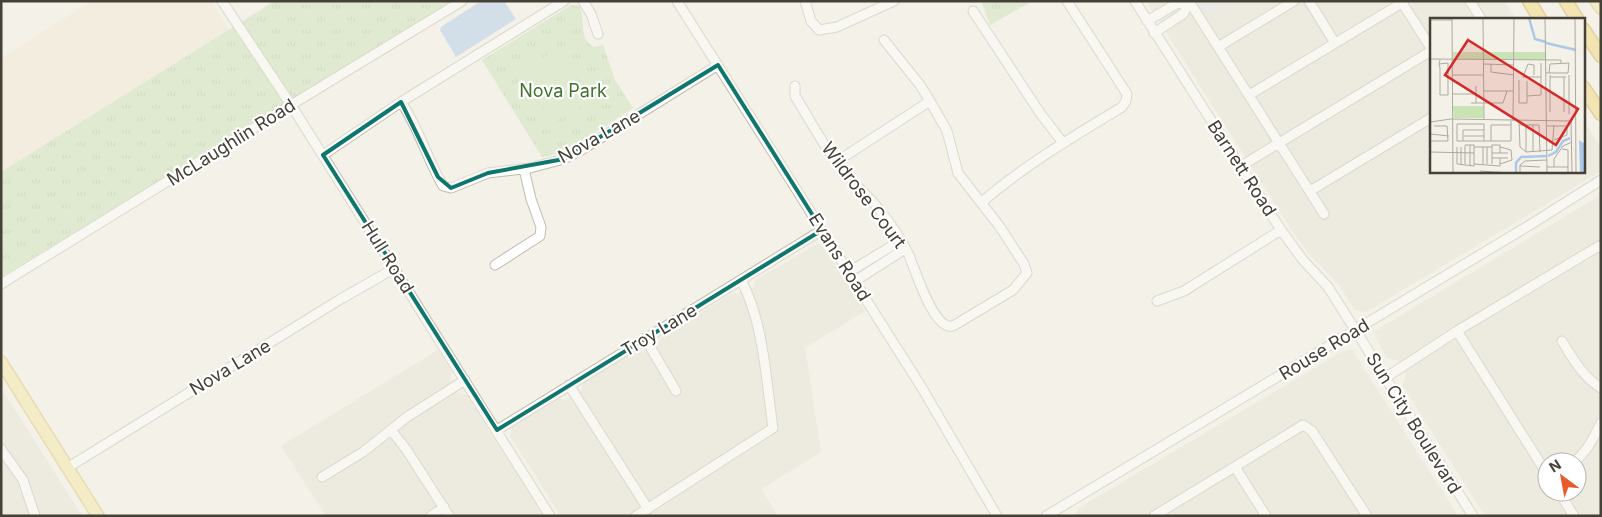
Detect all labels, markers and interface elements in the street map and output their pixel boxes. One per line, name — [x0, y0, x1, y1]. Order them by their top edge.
inset map — [1430, 18, 1584, 172]
park label: Nova Park — [519, 80, 607, 101]
street label: McLaughlin Road — [163, 94, 299, 190]
street label: Nova Lane — [554, 105, 644, 167]
street label: Barnett Road — [1203, 116, 1281, 220]
street label: Wildrose Court — [817, 138, 911, 252]
street label: Evans Road — [805, 209, 875, 305]
street label: Hull Road — [358, 217, 418, 297]
street label: Troy Lane — [618, 299, 700, 361]
street label: Rouse Road — [1275, 314, 1373, 384]
street label: Nova Lane — [186, 335, 274, 399]
street label: Sun City Boulevard — [1362, 349, 1466, 497]
north arrow — [1537, 452, 1587, 502]
text: N — [1546, 456, 1564, 476]

